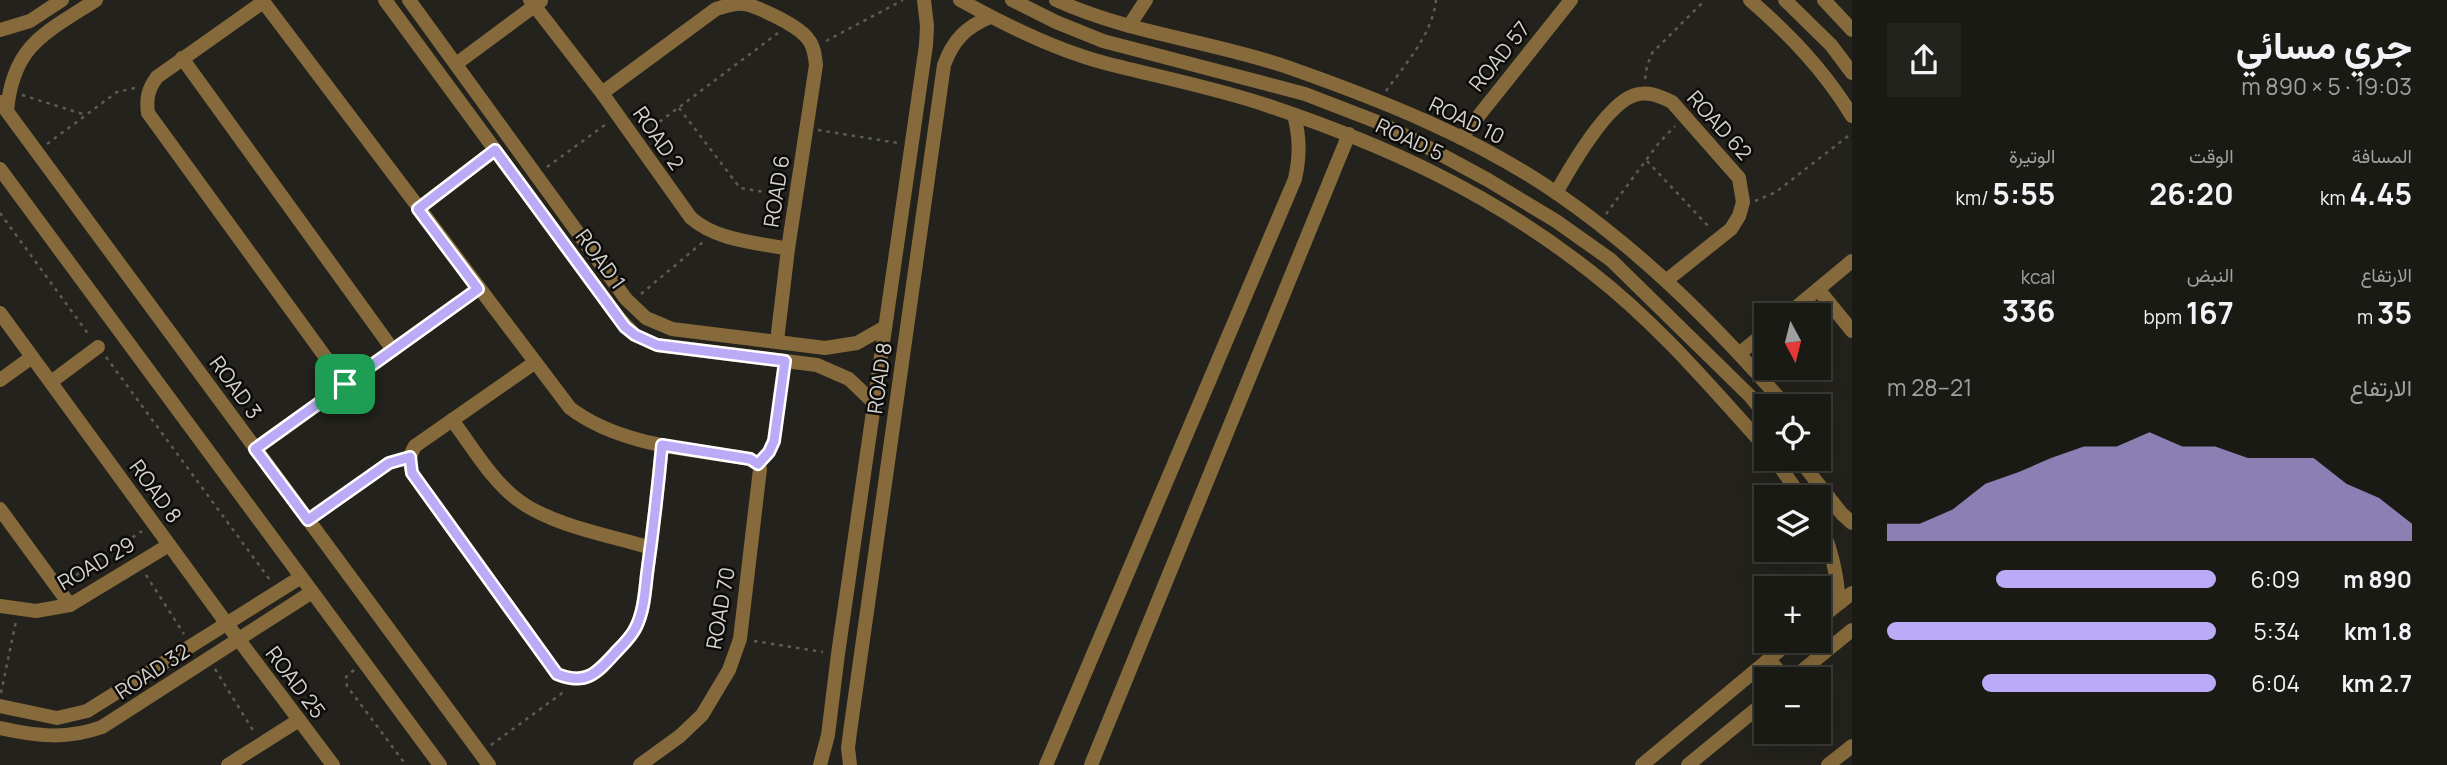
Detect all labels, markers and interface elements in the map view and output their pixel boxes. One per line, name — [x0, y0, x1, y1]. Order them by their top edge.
street label: ROAD 57 — [1462, 15, 1536, 97]
text: جري مسائي — [2236, 18, 2412, 70]
button: share — [1887, 23, 1961, 97]
text: 19:03 · 5 × 890 m — [2241, 70, 2412, 102]
street label: ROAD 62 — [1681, 84, 1759, 166]
street label: ROAD 10 — [1425, 90, 1509, 150]
street label: ROAD 2 — [627, 101, 691, 175]
street label: ROAD 5 — [1372, 111, 1448, 167]
text: الوتيرة — [2009, 143, 2055, 169]
text: الوقت — [2189, 143, 2234, 169]
text: المسافة — [2352, 143, 2412, 169]
street label: ROAD 6 — [756, 153, 796, 229]
text: 5:55 — [1992, 173, 2055, 214]
text: 26:20 — [2149, 173, 2234, 214]
text: 4.45 — [2349, 173, 2412, 214]
text: /km — [1956, 185, 1992, 211]
text: km — [2320, 185, 2349, 211]
street label: ROAD 1 — [570, 223, 632, 295]
text: النبض — [2187, 262, 2234, 288]
text: الارتفاع — [2360, 262, 2412, 288]
text: kcal — [2021, 264, 2055, 290]
text: 336 — [2002, 290, 2055, 331]
text: 167 — [2186, 292, 2234, 333]
text: 35 — [2377, 292, 2412, 333]
north arrow — [1754, 303, 1830, 380]
map controls — [1754, 303, 1831, 744]
text: bpm — [2143, 304, 2186, 330]
text: m — [2357, 304, 2377, 330]
street label: ROAD 8 — [860, 340, 898, 416]
street label: ROAD 3 — [204, 350, 268, 424]
pin — [315, 354, 375, 414]
icon: arrive — [326, 365, 364, 403]
text: 21–28 m — [1887, 371, 1972, 403]
text: الارتفاع — [2350, 371, 2412, 403]
button: locate — [1754, 394, 1831, 471]
street label: ROAD 8 — [124, 454, 188, 528]
button: layers — [1754, 485, 1831, 562]
street label: ROAD 29 — [52, 530, 140, 596]
text: 6:09 — [2251, 563, 2300, 595]
text: 890 m — [2343, 563, 2412, 595]
street label: ROAD 70 — [699, 565, 741, 651]
button: + — [1754, 576, 1831, 653]
text: 5:34 — [2254, 615, 2300, 647]
text: 1.8 km — [2344, 615, 2412, 647]
street label: ROAD 32 — [109, 637, 195, 705]
street label: ROAD 25 — [260, 640, 332, 724]
button: − — [1754, 667, 1831, 744]
text: 6:04 — [2251, 667, 2300, 699]
text: 2.7 km — [2341, 667, 2412, 699]

